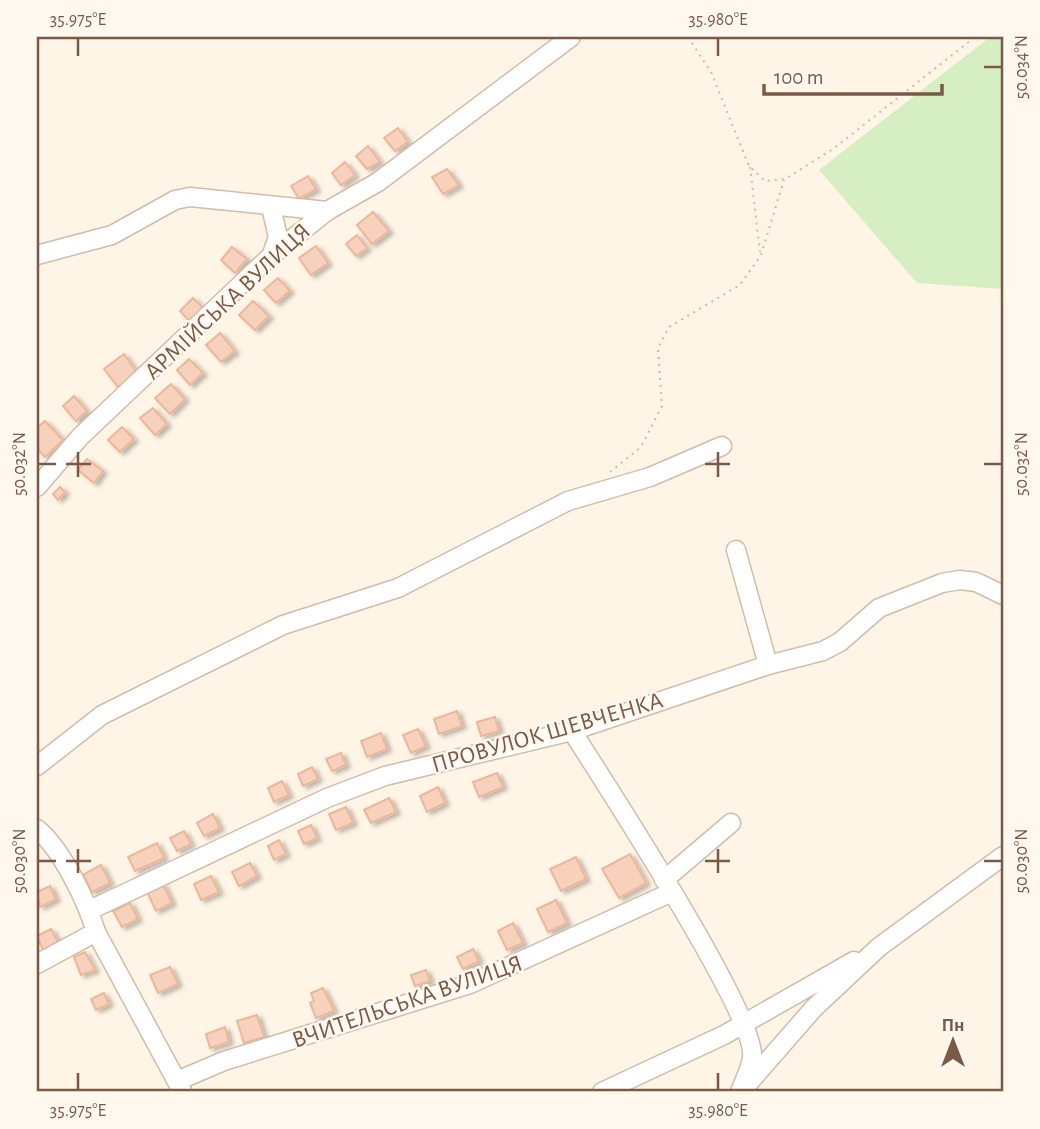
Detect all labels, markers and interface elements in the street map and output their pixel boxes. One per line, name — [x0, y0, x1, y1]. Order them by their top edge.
text: 35.975°E — [50, 11, 107, 29]
text: 35.980°E — [688, 11, 748, 29]
text: 50.034°N — [1013, 35, 1031, 99]
scale bar — [764, 52, 942, 96]
text: 100 m — [774, 67, 824, 88]
street label: АРМІЙСЬКА ВУЛИЦЯ — [140, 219, 315, 384]
text: 50.032°N — [11, 432, 29, 496]
text: 50.032°N — [1013, 432, 1031, 496]
street label: ПРОВУЛОК ШЕВЧЕНКА — [429, 688, 666, 777]
text: 50.030°N — [11, 828, 29, 894]
text: 50.030°N — [1013, 828, 1031, 894]
street label: ВЧИТЕЛЬСЬКА ВУЛИЦЯ — [289, 951, 526, 1053]
north arrow — [918, 1006, 988, 1076]
text: Пн — [941, 1016, 965, 1035]
text: 35.975°E — [50, 1102, 107, 1120]
text: 35.980°E — [688, 1102, 748, 1120]

